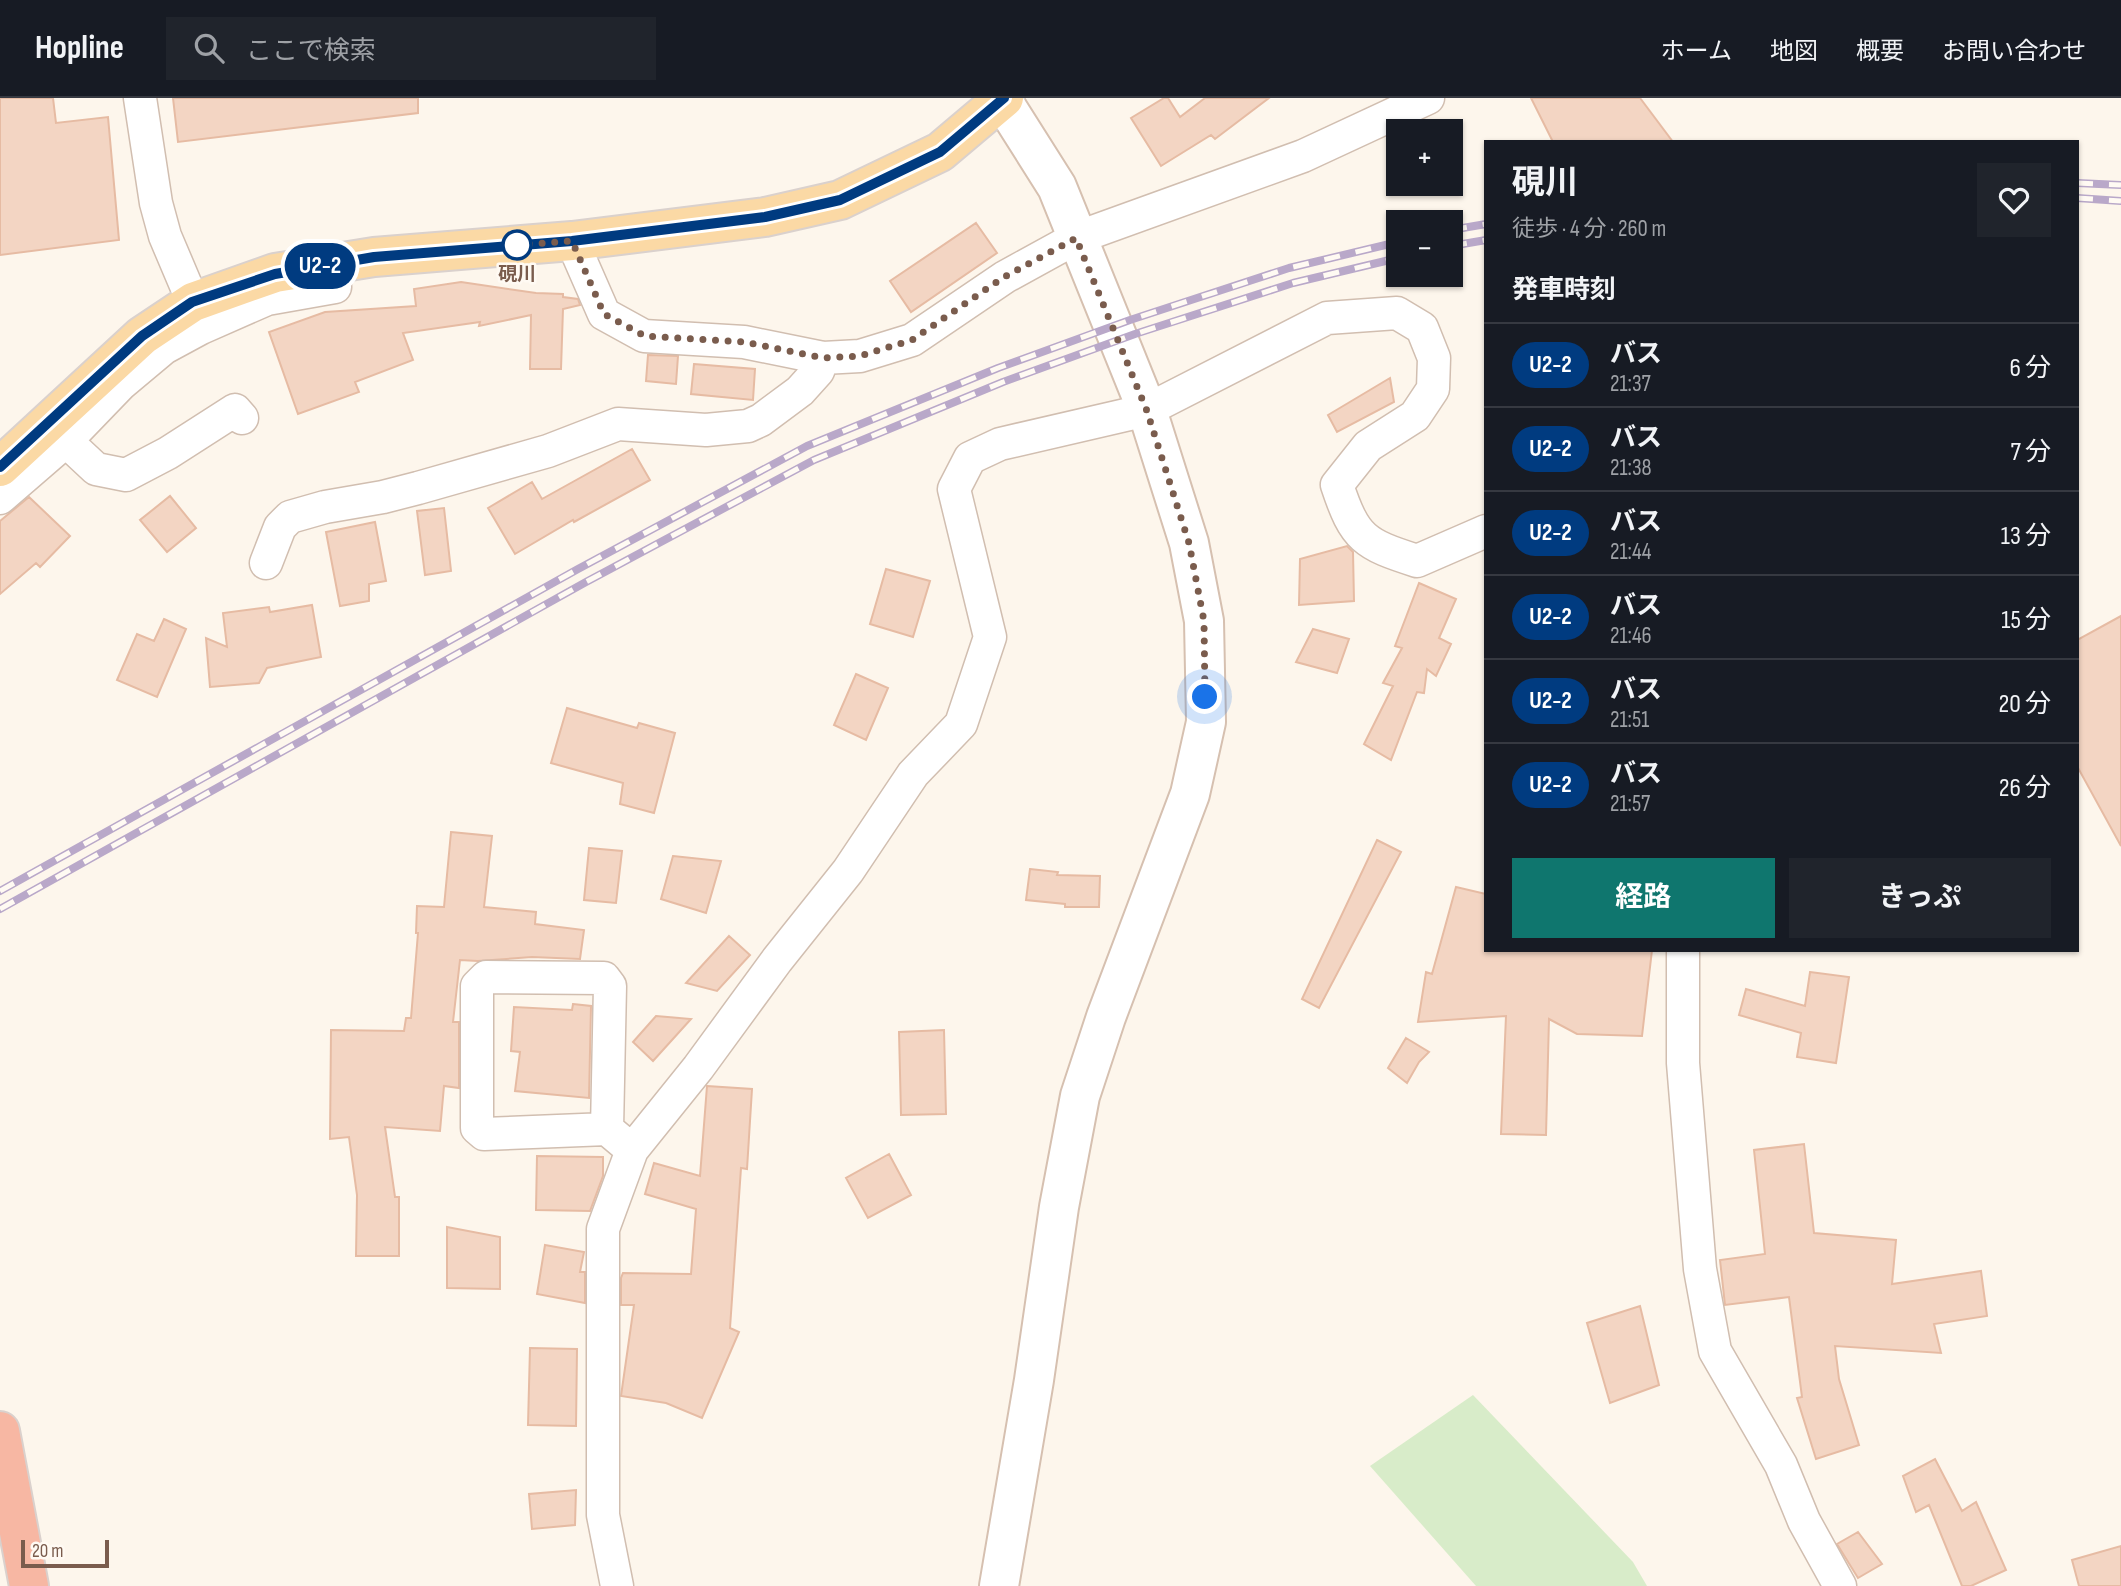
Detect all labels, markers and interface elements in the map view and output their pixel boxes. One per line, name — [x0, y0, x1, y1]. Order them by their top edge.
search box — [166, 17, 656, 80]
text: Hopline — [35, 28, 124, 68]
icon: search — [190, 29, 228, 67]
text: ここで検索 — [246, 36, 376, 67]
text: ホーム — [1661, 37, 1732, 66]
text: 地図 — [1770, 37, 1818, 66]
text: 概要 — [1856, 37, 1904, 66]
text: お問い合わせ — [1942, 37, 2086, 66]
map controls — [1386, 119, 1463, 287]
button: + — [1386, 119, 1463, 196]
text: 硯川 — [1512, 163, 1578, 203]
button: heart — [1977, 163, 2051, 237]
button: − — [1386, 210, 1463, 287]
text: 徒歩 · 4 分 · 260 m — [1512, 215, 1666, 243]
marker: 硯川 — [502, 230, 532, 260]
line badge: U2-2 — [271, 243, 369, 289]
text: U2-2 — [299, 251, 341, 280]
place label: 硯川 — [498, 263, 536, 286]
text: 発車時刻 — [1512, 275, 1616, 306]
text: バス — [1610, 339, 1662, 370]
text: U2-2 — [1529, 350, 1572, 379]
text: 6 分 — [2009, 353, 2051, 384]
text: 21:37 — [1610, 370, 1651, 398]
text: バス — [1610, 423, 1662, 454]
text: U2-2 — [1529, 434, 1572, 463]
text: 7 分 — [2010, 437, 2051, 468]
text: 21:38 — [1610, 454, 1652, 482]
text: バス — [1610, 507, 1662, 538]
text: U2-2 — [1529, 518, 1572, 547]
text: 13 分 — [2001, 521, 2051, 552]
text: 21:44 — [1610, 538, 1651, 566]
text: バス — [1610, 591, 1662, 622]
text: U2-2 — [1529, 602, 1572, 631]
text: 15 分 — [2001, 605, 2051, 636]
text: 21:46 — [1610, 622, 1652, 650]
text: バス — [1610, 675, 1662, 706]
your location — [1187, 679, 1222, 714]
text: U2-2 — [1529, 686, 1572, 715]
text: 20 分 — [1999, 689, 2051, 720]
text: 21:51 — [1610, 706, 1649, 734]
text: バス — [1610, 759, 1662, 790]
text: U2-2 — [1529, 770, 1572, 799]
text: 26 分 — [1999, 773, 2051, 804]
text: 21:57 — [1610, 790, 1650, 818]
button: 経路 — [1512, 858, 1775, 938]
button: きっぷ — [1789, 858, 2051, 938]
scale bar — [21, 1537, 108, 1569]
text: 20 m — [32, 1540, 64, 1563]

